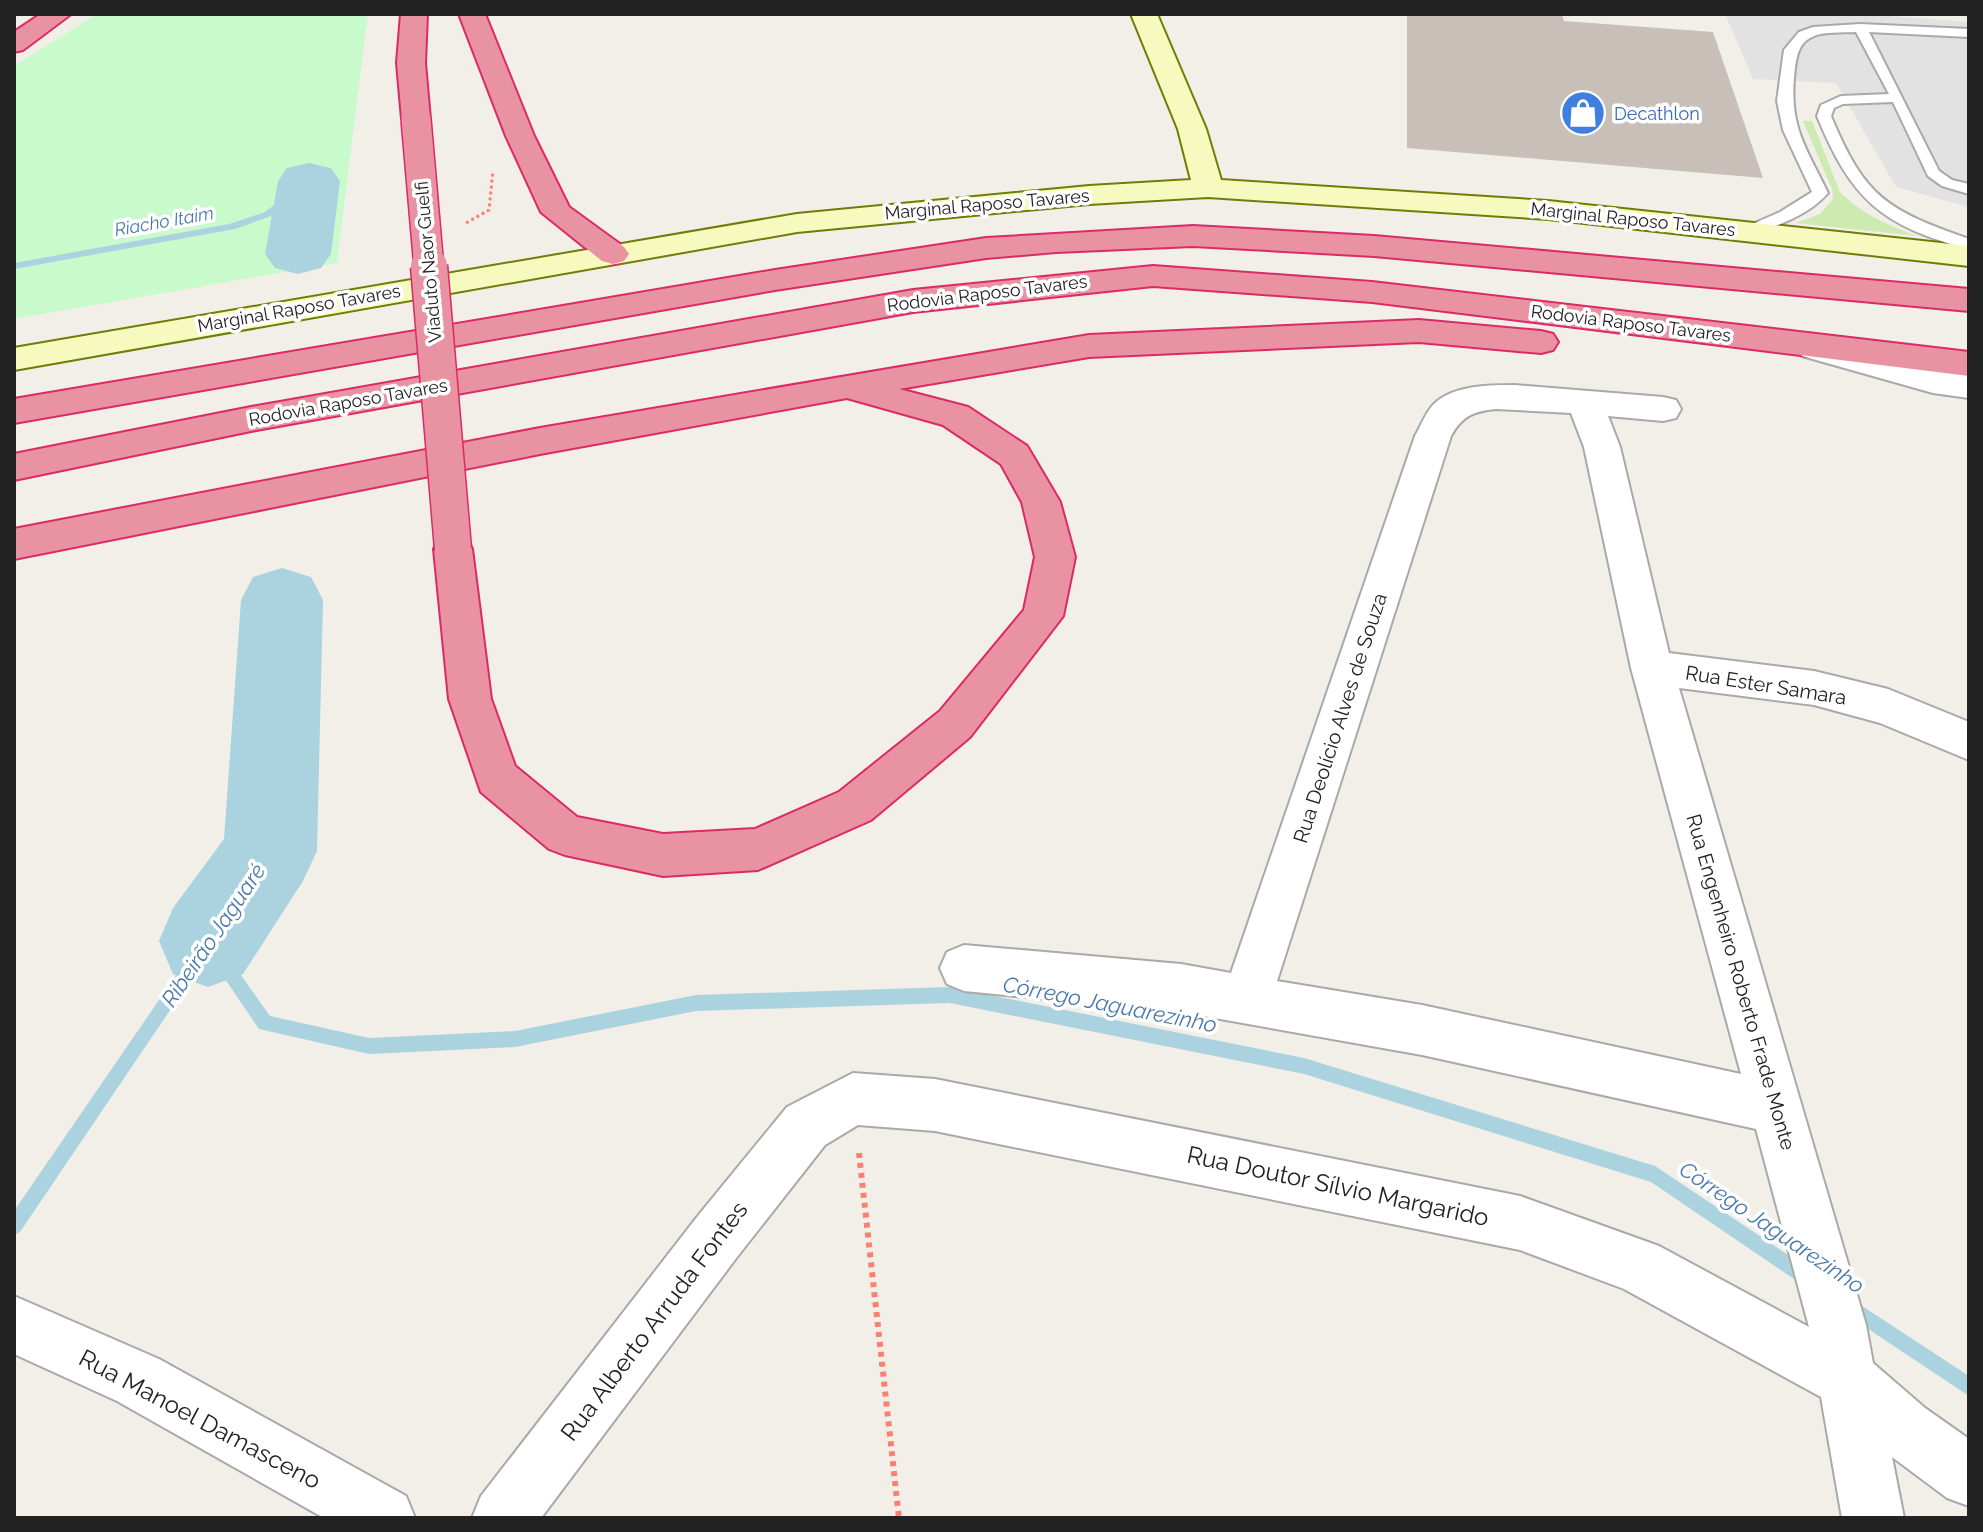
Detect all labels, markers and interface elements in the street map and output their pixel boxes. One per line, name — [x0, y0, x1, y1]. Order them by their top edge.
shop icon: Decathlon — [1559, 89, 1607, 137]
place label: Decathlon — [1614, 103, 1700, 124]
street label: Viaduto Naor Guelfi — [410, 180, 446, 344]
street label: Marginal Raposo Tavares — [884, 185, 1091, 223]
street label: Marginal Raposo Tavares — [1530, 198, 1737, 240]
water label: Riacho Itaim — [113, 202, 215, 240]
street label: Rodovia Raposo Tavares — [886, 270, 1089, 316]
street label: Marginal Raposo Tavares — [196, 280, 402, 336]
street label: Rodovia Raposo Tavares — [1530, 300, 1733, 346]
street label: Rodovia Raposo Tavares — [247, 374, 449, 430]
street label: Rua Deolício Alves de Souza — [1288, 590, 1392, 846]
street label: Rua Ester Samara — [1684, 660, 1848, 710]
street label: Rua Engenheiro Roberto Frade Monte — [1681, 811, 1801, 1153]
water label: Ribeirão Jaguaré — [156, 858, 271, 1011]
water label: Córrego Jaguarezinho — [1001, 971, 1219, 1037]
street label: Rua Doutor Sílvio Margarido — [1184, 1140, 1492, 1232]
water label: Córrego Jaguarezinho — [1675, 1155, 1869, 1299]
street label: Rua Alberto Arruda Fontes — [554, 1196, 754, 1446]
street label: Rua Manoel Damasceno — [74, 1343, 326, 1495]

